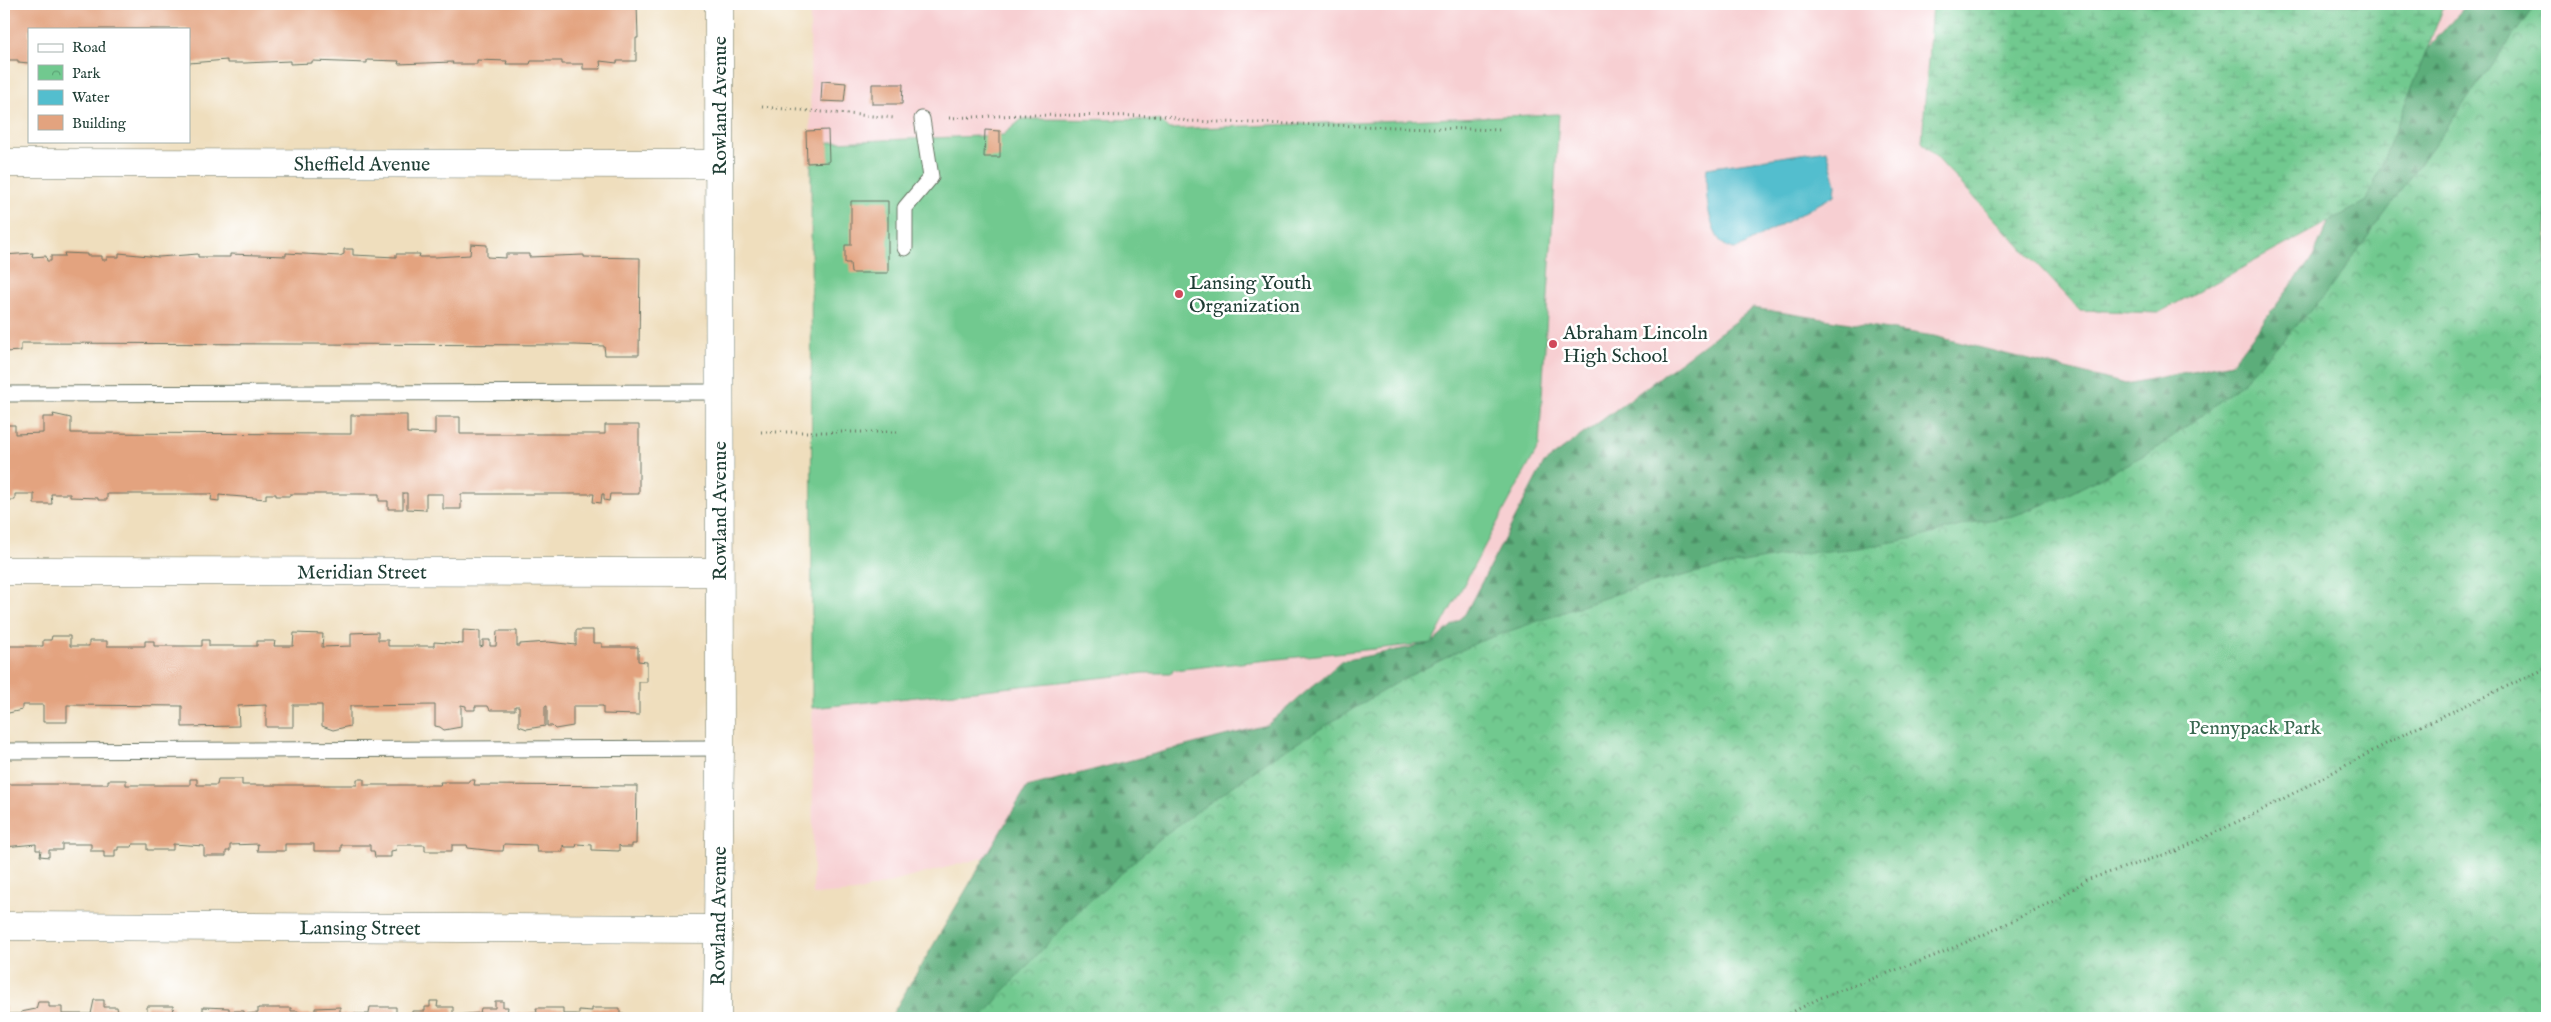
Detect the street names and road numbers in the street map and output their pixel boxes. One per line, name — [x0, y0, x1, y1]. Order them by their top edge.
street label: Rowland Avenue — [708, 36, 733, 176]
street label: Sheffield Avenue — [294, 152, 430, 178]
street label: Rowland Avenue — [708, 441, 733, 581]
street label: Meridian Street — [297, 560, 427, 586]
street label: Rowland Avenue — [706, 846, 733, 986]
street label: Lansing Street — [299, 916, 421, 942]

